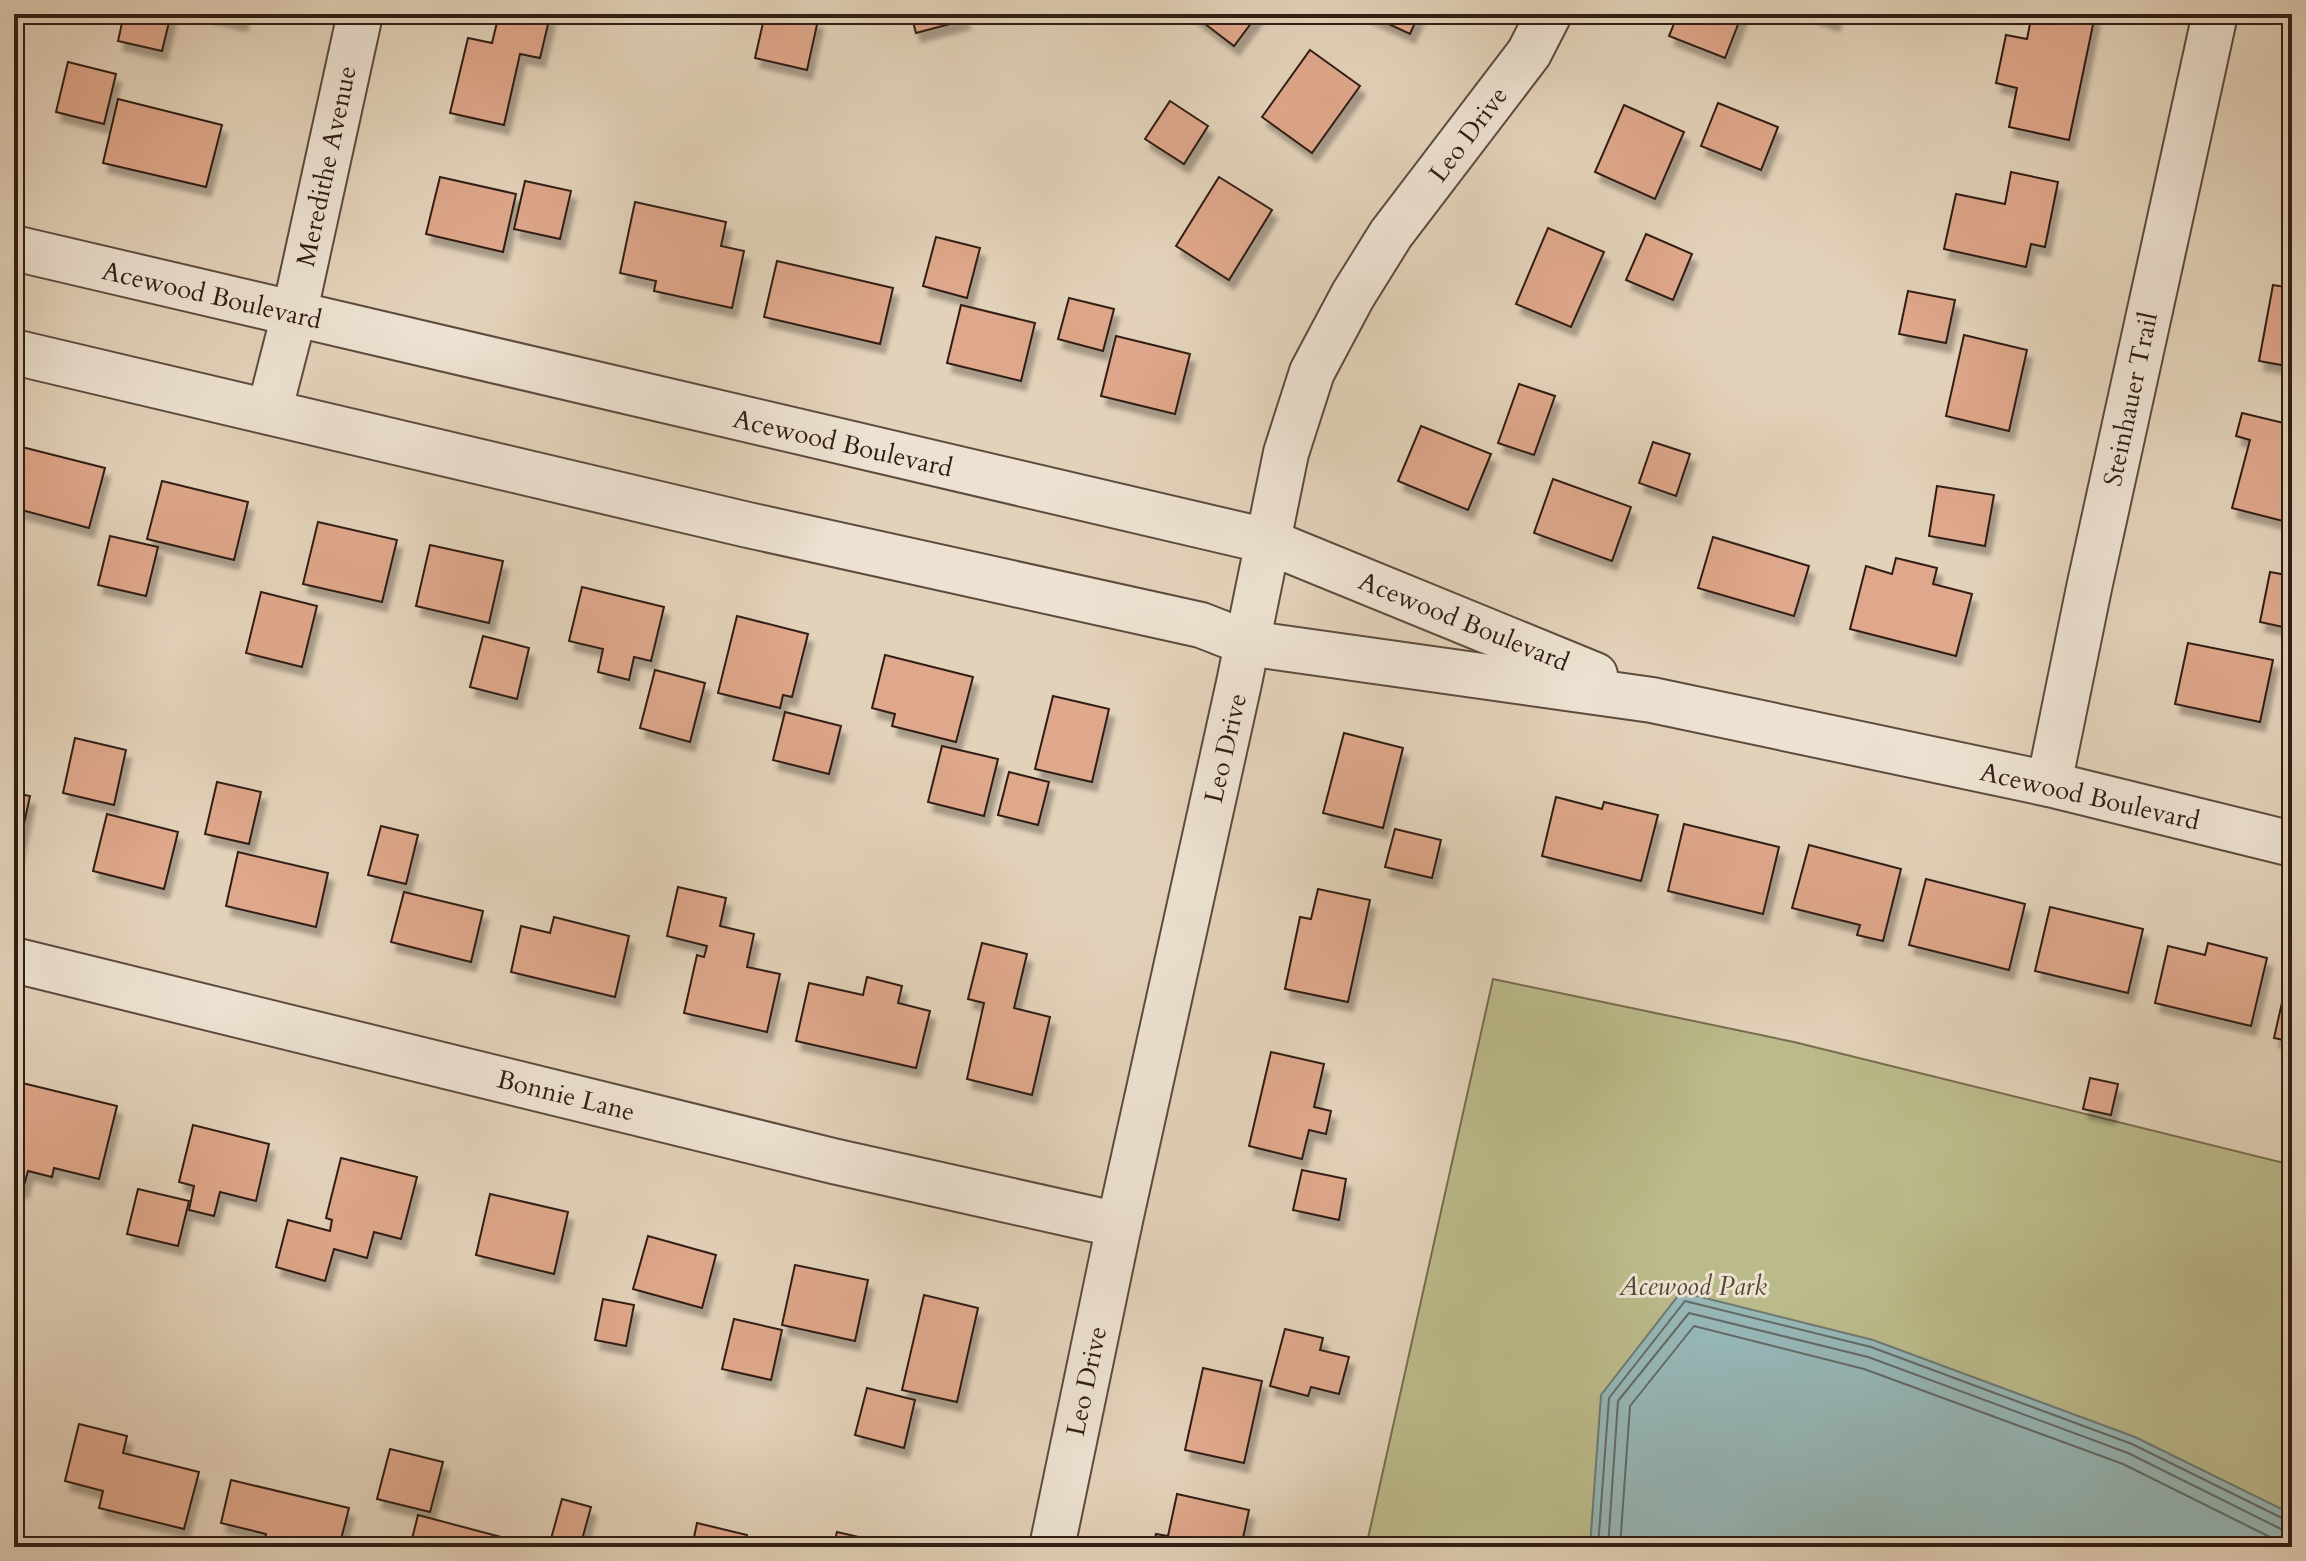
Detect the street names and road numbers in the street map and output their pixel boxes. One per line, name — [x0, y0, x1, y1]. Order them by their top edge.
street label: Meredithe Avenue — [288, 63, 365, 270]
street label: Leo Drive — [1421, 79, 1516, 189]
street label: Acewood Boulevard — [99, 253, 325, 338]
street label: Steinhauer Trail — [2095, 309, 2166, 489]
street label: Acewood Boulevard — [730, 401, 956, 486]
street label: Acewood Boulevard — [1353, 563, 1574, 680]
street label: Leo Drive — [1196, 690, 1255, 806]
street label: Acewood Boulevard — [1977, 754, 2203, 839]
street label: Bonnie Lane — [493, 1061, 638, 1130]
street label: Leo Drive — [1058, 1323, 1115, 1439]

